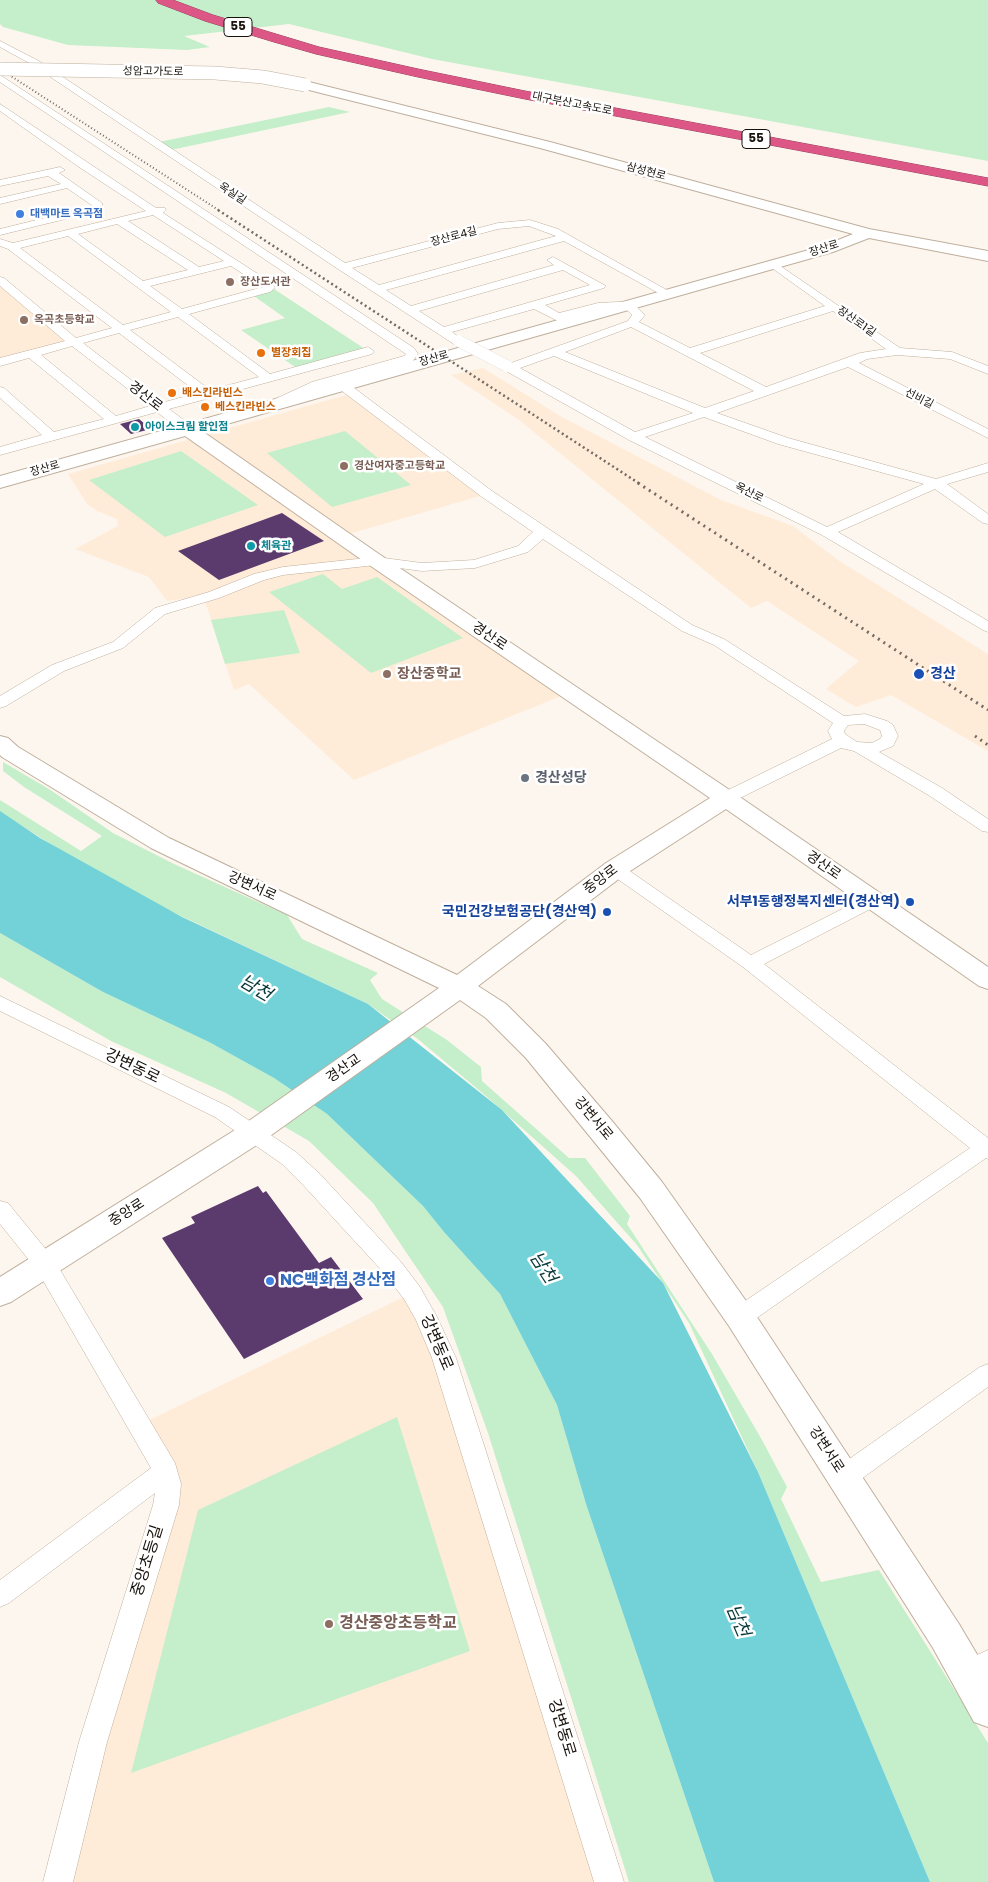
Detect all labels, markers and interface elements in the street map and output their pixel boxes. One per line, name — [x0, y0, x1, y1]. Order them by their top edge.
road number: 55 — [224, 18, 252, 36]
street label: 성암고가도로 — [123, 65, 183, 79]
street label: 대구부산고속도로 — [531, 90, 613, 118]
road number: 55 — [742, 130, 770, 148]
street label: 삼성현로 — [625, 160, 667, 184]
street label: 옥실길 — [216, 180, 248, 208]
place label: 대백마트 옥곡점 — [30, 207, 103, 221]
marker: 대백마트 옥곡점 — [14, 208, 26, 220]
street label: 장산로4길 — [429, 224, 479, 250]
street label: 장산로 — [808, 238, 840, 260]
place label: 장산도서관 — [240, 275, 291, 289]
marker: 장산도서관 — [224, 276, 236, 288]
street label: 장산로1길 — [834, 304, 878, 340]
place label: 옥곡초등학교 — [34, 313, 95, 327]
marker: 옥곡초등학교 — [18, 314, 30, 326]
place label: 별장회집 — [271, 346, 311, 360]
marker: 별장회집 — [255, 347, 267, 359]
street label: 장산로 — [418, 348, 450, 370]
street label: 경산로 — [125, 378, 165, 416]
place label: 배스킨라빈스 — [182, 386, 243, 400]
street label: 선비길 — [902, 386, 936, 412]
marker: 배스킨라빈스 — [166, 387, 178, 399]
place label: 베스킨라빈스 — [215, 400, 276, 414]
marker: 베스킨라빈스 — [199, 401, 211, 413]
place label: 아이스크림 할인점 — [145, 420, 228, 434]
marker: 아이스크림 할인점 — [129, 421, 141, 433]
street label: 장산로 — [29, 458, 61, 480]
place label: 경산여자중고등학교 — [354, 459, 445, 473]
marker: 경산여자중고등학교 — [338, 460, 350, 472]
street label: 옥산로 — [732, 480, 766, 506]
place label: 체육관 — [261, 539, 291, 553]
marker: 체육관 — [245, 540, 257, 552]
street label: 경산로 — [468, 619, 510, 655]
place label: 장산중학교 — [397, 666, 461, 682]
place label: 경산 — [930, 666, 956, 682]
marker: 경산 — [912, 667, 926, 681]
marker: 장산중학교 — [381, 668, 393, 680]
place label: 경산성당 — [535, 770, 587, 786]
marker: 경산성당 — [519, 772, 531, 784]
street label: 경산로 — [802, 848, 844, 884]
street label: 중앙로 — [581, 862, 621, 898]
street label: 강변서로 — [225, 869, 279, 905]
place label: 서부1동행정복지센터(경산역) — [727, 894, 900, 910]
marker: 서부1동행정복지센터(경산역) — [904, 896, 916, 908]
place label: 국민건강보험공단(경산역) — [442, 904, 597, 920]
marker: 국민건강보험공단(경산역) — [601, 906, 613, 918]
water label: 남천 — [235, 971, 275, 1007]
street label: 강변동로 — [101, 1045, 163, 1089]
street label: 경산교 — [323, 1051, 365, 1087]
street label: 강변서로 — [570, 1094, 616, 1144]
street label: 중앙로 — [106, 1196, 148, 1230]
water label: 남천 — [524, 1248, 560, 1288]
place label: NC백화점 경산점 — [280, 1271, 396, 1291]
marker: NC백화점 경산점 — [264, 1275, 276, 1287]
street label: 강변동로 — [416, 1312, 456, 1374]
street label: 강변서로 — [805, 1424, 847, 1476]
street label: 중앙초등길 — [128, 1523, 168, 1599]
water label: 남천 — [721, 1602, 753, 1640]
place label: 경산중앙초등학교 — [339, 1614, 457, 1634]
marker: 경산중앙초등학교 — [323, 1618, 335, 1630]
street label: 강변동로 — [543, 1697, 579, 1759]

